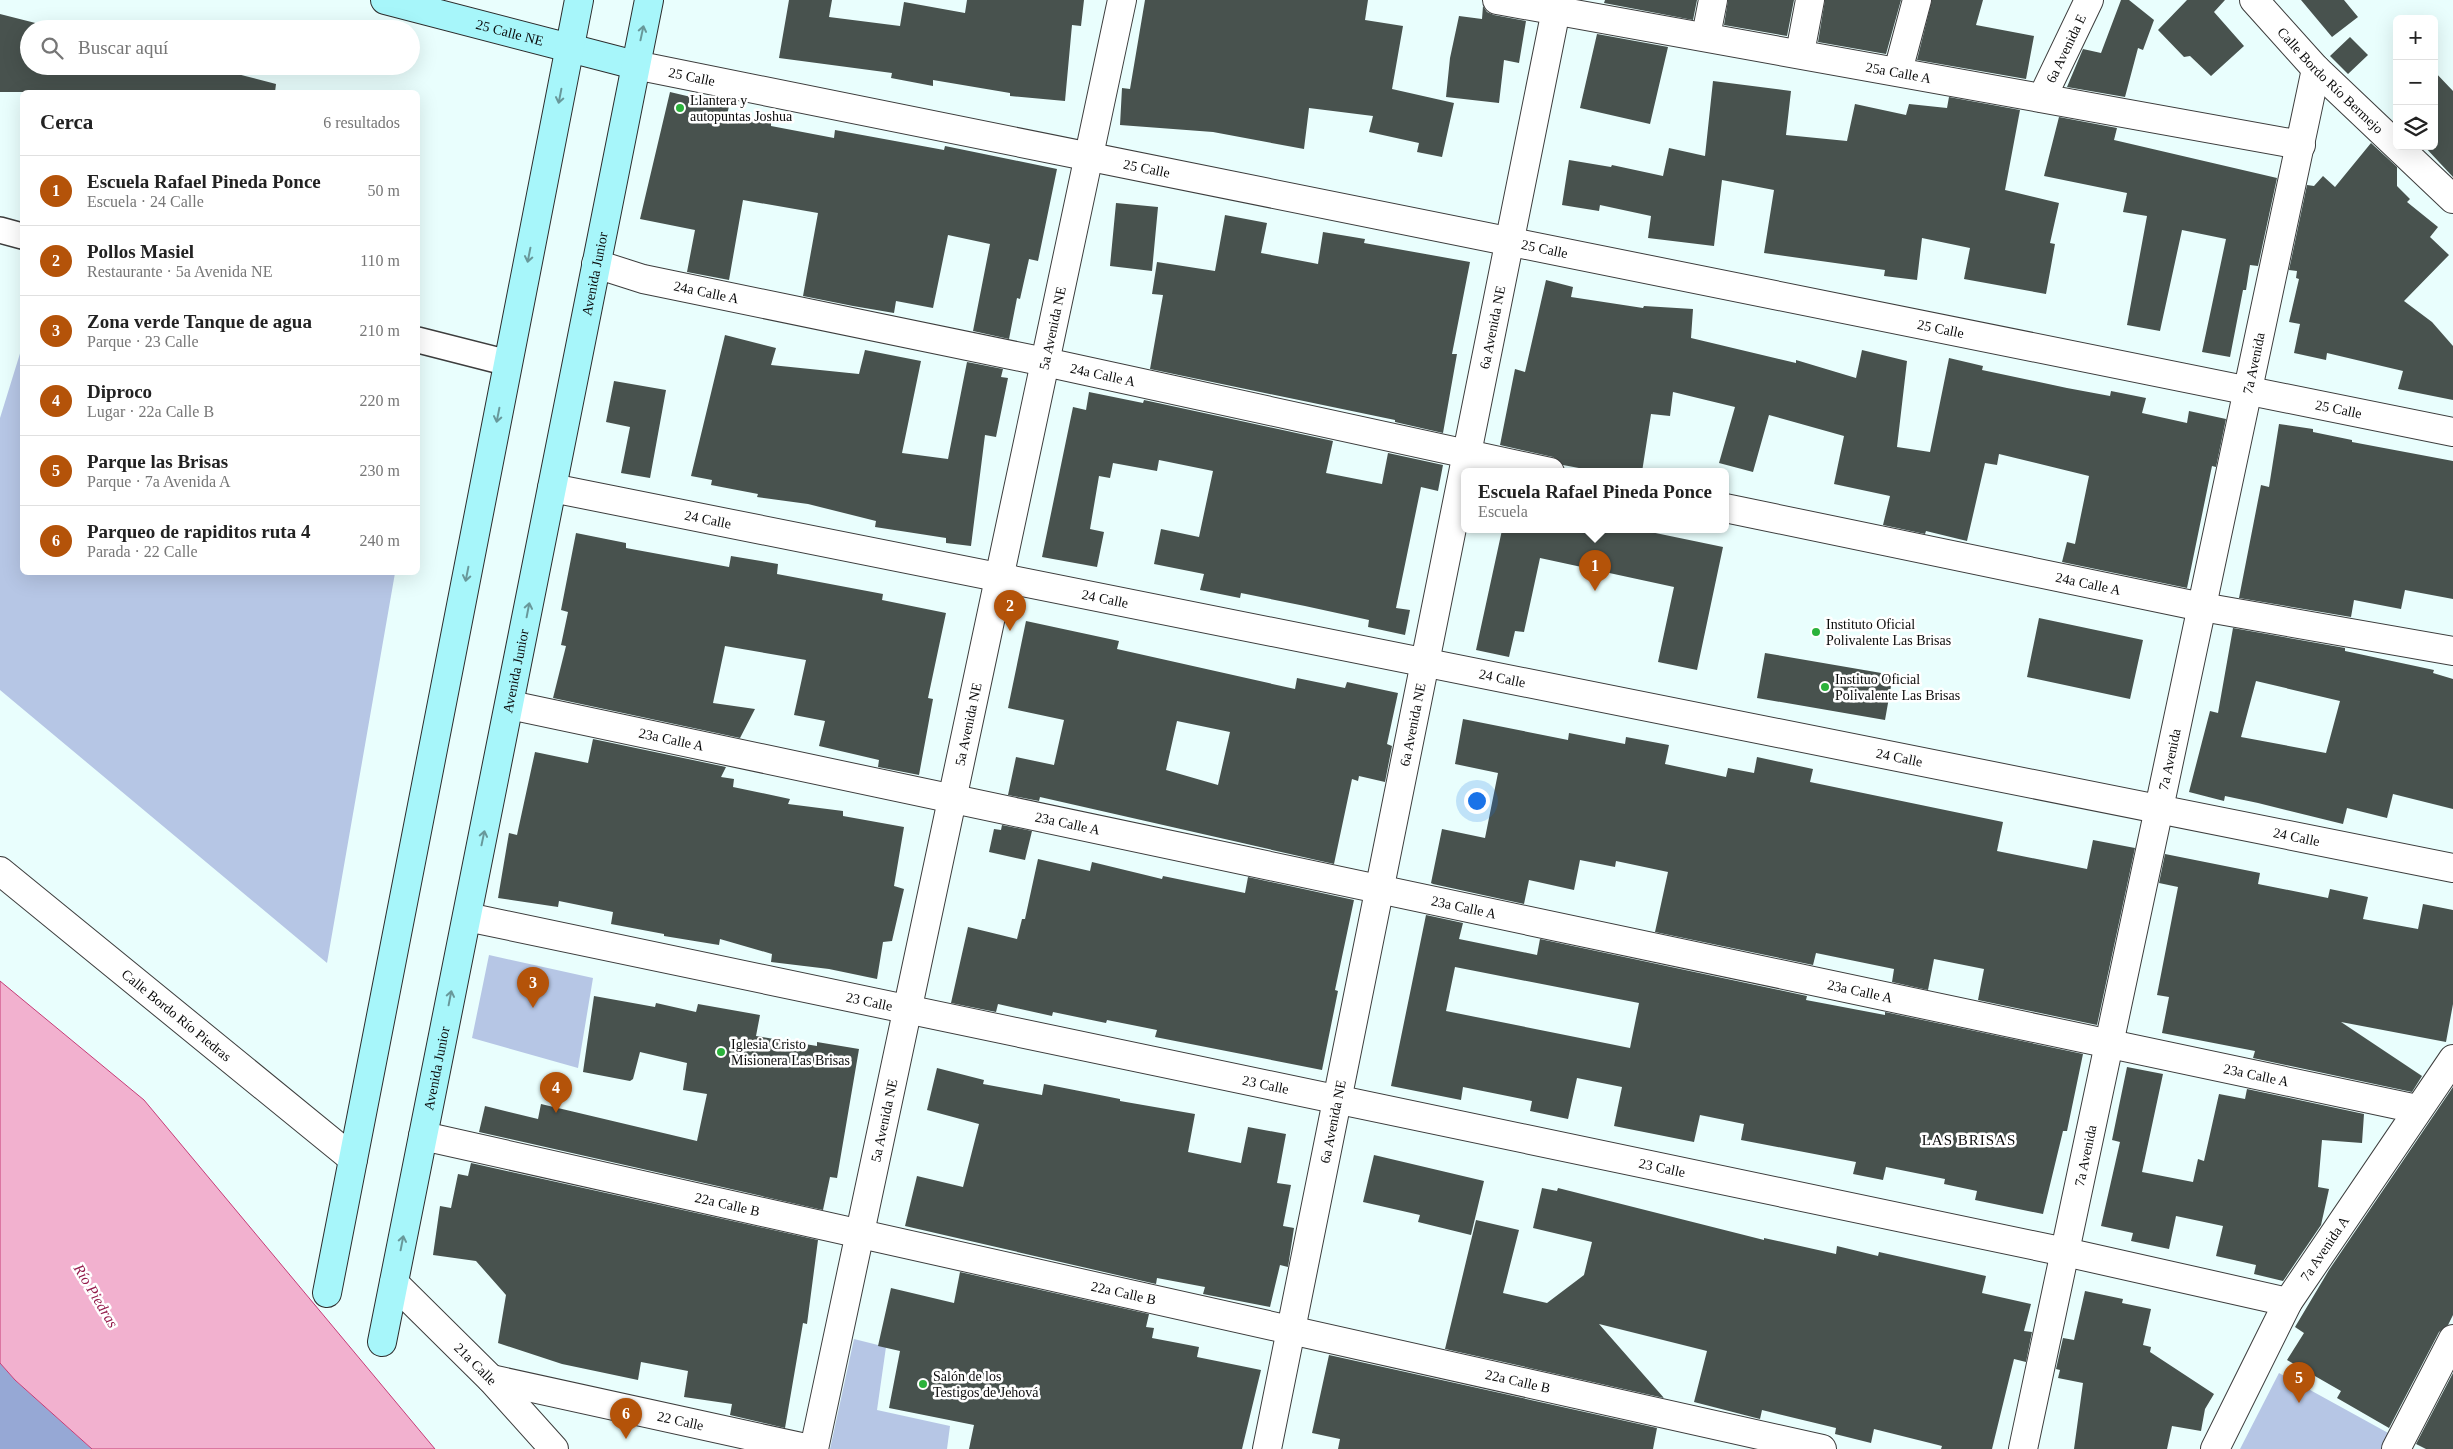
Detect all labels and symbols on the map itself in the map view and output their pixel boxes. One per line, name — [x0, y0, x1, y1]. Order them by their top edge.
street label: 6a Avenida E — [2043, 12, 2089, 85]
street label: 25 Calle NE — [474, 16, 545, 48]
street label: Calle Bordo Río Bermejo — [2275, 24, 2386, 136]
one-way arrow — [638, 25, 647, 41]
street label: 25a Calle A — [1865, 59, 1933, 86]
street label: 25 Calle — [667, 64, 716, 88]
one-way arrow — [555, 87, 564, 103]
place label: Llantera y autopuntas Joshua — [690, 93, 793, 124]
marker: Llantera y autopuntas Joshua — [674, 102, 686, 114]
street label: 25 Calle — [1122, 156, 1171, 180]
street label: Avenida Junior — [579, 231, 610, 317]
street label: 25 Calle — [1520, 237, 1569, 261]
one-way arrow — [523, 247, 533, 263]
street label: 24a Calle A — [672, 278, 741, 306]
street label: 6a Avenida NE — [1477, 284, 1508, 370]
street label: 5a Avenida NE — [1036, 285, 1068, 371]
street label: 25 Calle — [1916, 317, 1965, 341]
street label: 7a Avenida — [2240, 330, 2268, 395]
street label: 24a Calle A — [1069, 360, 1138, 389]
street label: 25 Calle — [2314, 397, 2363, 421]
one-way arrow — [492, 406, 502, 422]
street label: 24 Calle — [683, 507, 732, 531]
pin: 1 — [1579, 550, 1611, 591]
one-way arrow — [461, 566, 471, 582]
street label: 24a Calle A — [2054, 569, 2123, 598]
street label: 24 Calle — [1081, 587, 1130, 611]
pin: 2 — [994, 590, 1026, 631]
one-way arrow — [524, 603, 534, 619]
place label: Instituto Oficial Polivalente Las Brisas — [1826, 617, 1951, 648]
marker: Instituto Oficial Polivalente Las Brisas — [1810, 626, 1822, 638]
street label: Avenida Junior — [500, 628, 531, 714]
street label: 24 Calle — [1478, 666, 1527, 690]
place label: Instituo Oficial Polivalente Las Brisas — [1835, 672, 1960, 703]
street label: 5a Avenida NE — [952, 681, 984, 767]
marker: Instituo Oficial Polivalente Las Brisas — [1819, 681, 1831, 693]
street label: 6a Avenida NE — [1397, 682, 1428, 767]
street label: 23a Calle A — [638, 725, 706, 754]
street label: 7a Avenida — [2156, 727, 2183, 791]
street label: 24 Calle — [1875, 745, 1924, 769]
your location — [1464, 788, 1490, 814]
street label: 23a Calle A — [1034, 809, 1102, 838]
street label: 24 Calle — [2272, 825, 2321, 849]
one-way arrow — [478, 831, 488, 847]
street label: 23a Calle A — [1430, 893, 1499, 921]
street label: Calle Bordo Río Piedras — [119, 966, 234, 1064]
pin: 3 — [517, 967, 549, 1008]
street label: 23a Calle A — [1826, 977, 1895, 1005]
street label: 23 Calle — [845, 989, 894, 1013]
one-way arrow — [446, 990, 456, 1006]
street label: Avenida Junior — [421, 1025, 452, 1111]
place label: Iglesia Cristo Misionera Las Brisas — [731, 1037, 850, 1068]
marker: Iglesia Cristo Misionera Las Brisas — [715, 1046, 727, 1058]
street label: 23a Calle A — [2222, 1061, 2291, 1089]
pin: 4 — [540, 1072, 572, 1113]
street label: 23 Calle — [1241, 1072, 1290, 1097]
street label: 5a Avenida NE — [868, 1077, 900, 1163]
street label: 6a Avenida NE — [1317, 1079, 1348, 1164]
street label: 7a Avenida — [2071, 1123, 2099, 1188]
district label: LAS BRISAS — [1922, 1132, 2016, 1148]
street label: 23 Calle — [1637, 1155, 1687, 1180]
street label: 22a Calle B — [694, 1190, 761, 1219]
street label: 7a Avenida A — [2297, 1212, 2352, 1284]
one-way arrow — [398, 1235, 407, 1251]
water label: Río Piedras — [70, 1260, 121, 1331]
street label: 22a Calle B — [1090, 1278, 1158, 1307]
street label: 21a Calle — [452, 1340, 500, 1388]
pin: 5 — [2283, 1362, 2315, 1403]
street label: 22a Calle B — [1484, 1366, 1552, 1396]
place label: Salón de los Testigos de Jehová — [933, 1369, 1039, 1400]
marker: Salón de los Testigos de Jehová — [917, 1378, 929, 1390]
pin: 6 — [610, 1398, 642, 1439]
street label: 22 Calle — [656, 1408, 705, 1433]

